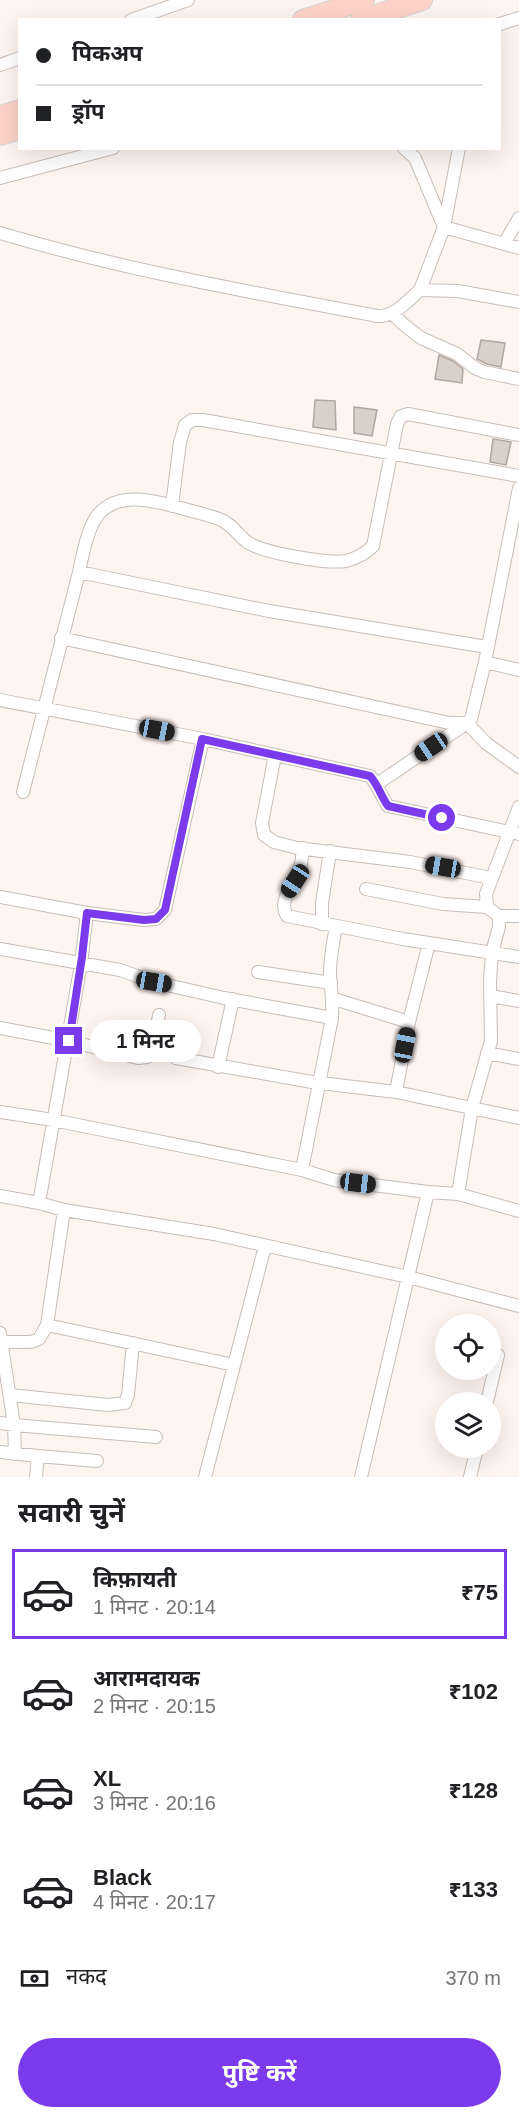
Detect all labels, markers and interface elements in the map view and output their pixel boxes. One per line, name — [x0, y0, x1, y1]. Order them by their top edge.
text: पिकअप — [72, 41, 143, 66]
text: ड्रॉप — [72, 99, 105, 124]
car — [138, 718, 176, 742]
car — [411, 729, 451, 765]
route start — [428, 804, 455, 831]
car — [424, 855, 462, 879]
car — [278, 861, 312, 901]
car — [135, 970, 173, 994]
callout: 1 मिनट — [90, 1020, 201, 1062]
car — [393, 1026, 417, 1064]
route end — [55, 1027, 82, 1054]
text: 1 मिनट — [116, 1030, 175, 1052]
car — [339, 1172, 377, 1194]
map controls — [435, 1314, 501, 1458]
button: locate — [435, 1314, 501, 1380]
button: layers — [435, 1392, 501, 1458]
text: सवारी चुनें — [18, 1498, 125, 1528]
icon: car — [21, 1567, 75, 1621]
text: किफ़ायती — [93, 1567, 177, 1592]
text: ₹75 — [461, 1580, 498, 1605]
text: 1 मिनट · 20:14 — [93, 1596, 216, 1618]
icon: car — [21, 1666, 75, 1720]
text: आरामदायक — [93, 1666, 200, 1691]
text: ₹102 — [449, 1679, 498, 1704]
text: 2 मिनट · 20:15 — [93, 1695, 216, 1717]
icon: car — [21, 1765, 75, 1819]
text: XL — [93, 1766, 121, 1791]
text: ₹128 — [449, 1778, 498, 1803]
text: 3 मिनट · 20:16 — [93, 1792, 216, 1814]
icon: car — [21, 1864, 75, 1918]
text: Black — [93, 1865, 152, 1890]
text: ₹133 — [449, 1877, 498, 1902]
text: 4 मिनट · 20:17 — [93, 1891, 216, 1913]
icon: cash — [18, 1962, 51, 1995]
text: नकद — [66, 1964, 107, 1989]
text: 370 m — [445, 1967, 501, 1989]
button: पुष्टि करें — [18, 2038, 501, 2107]

